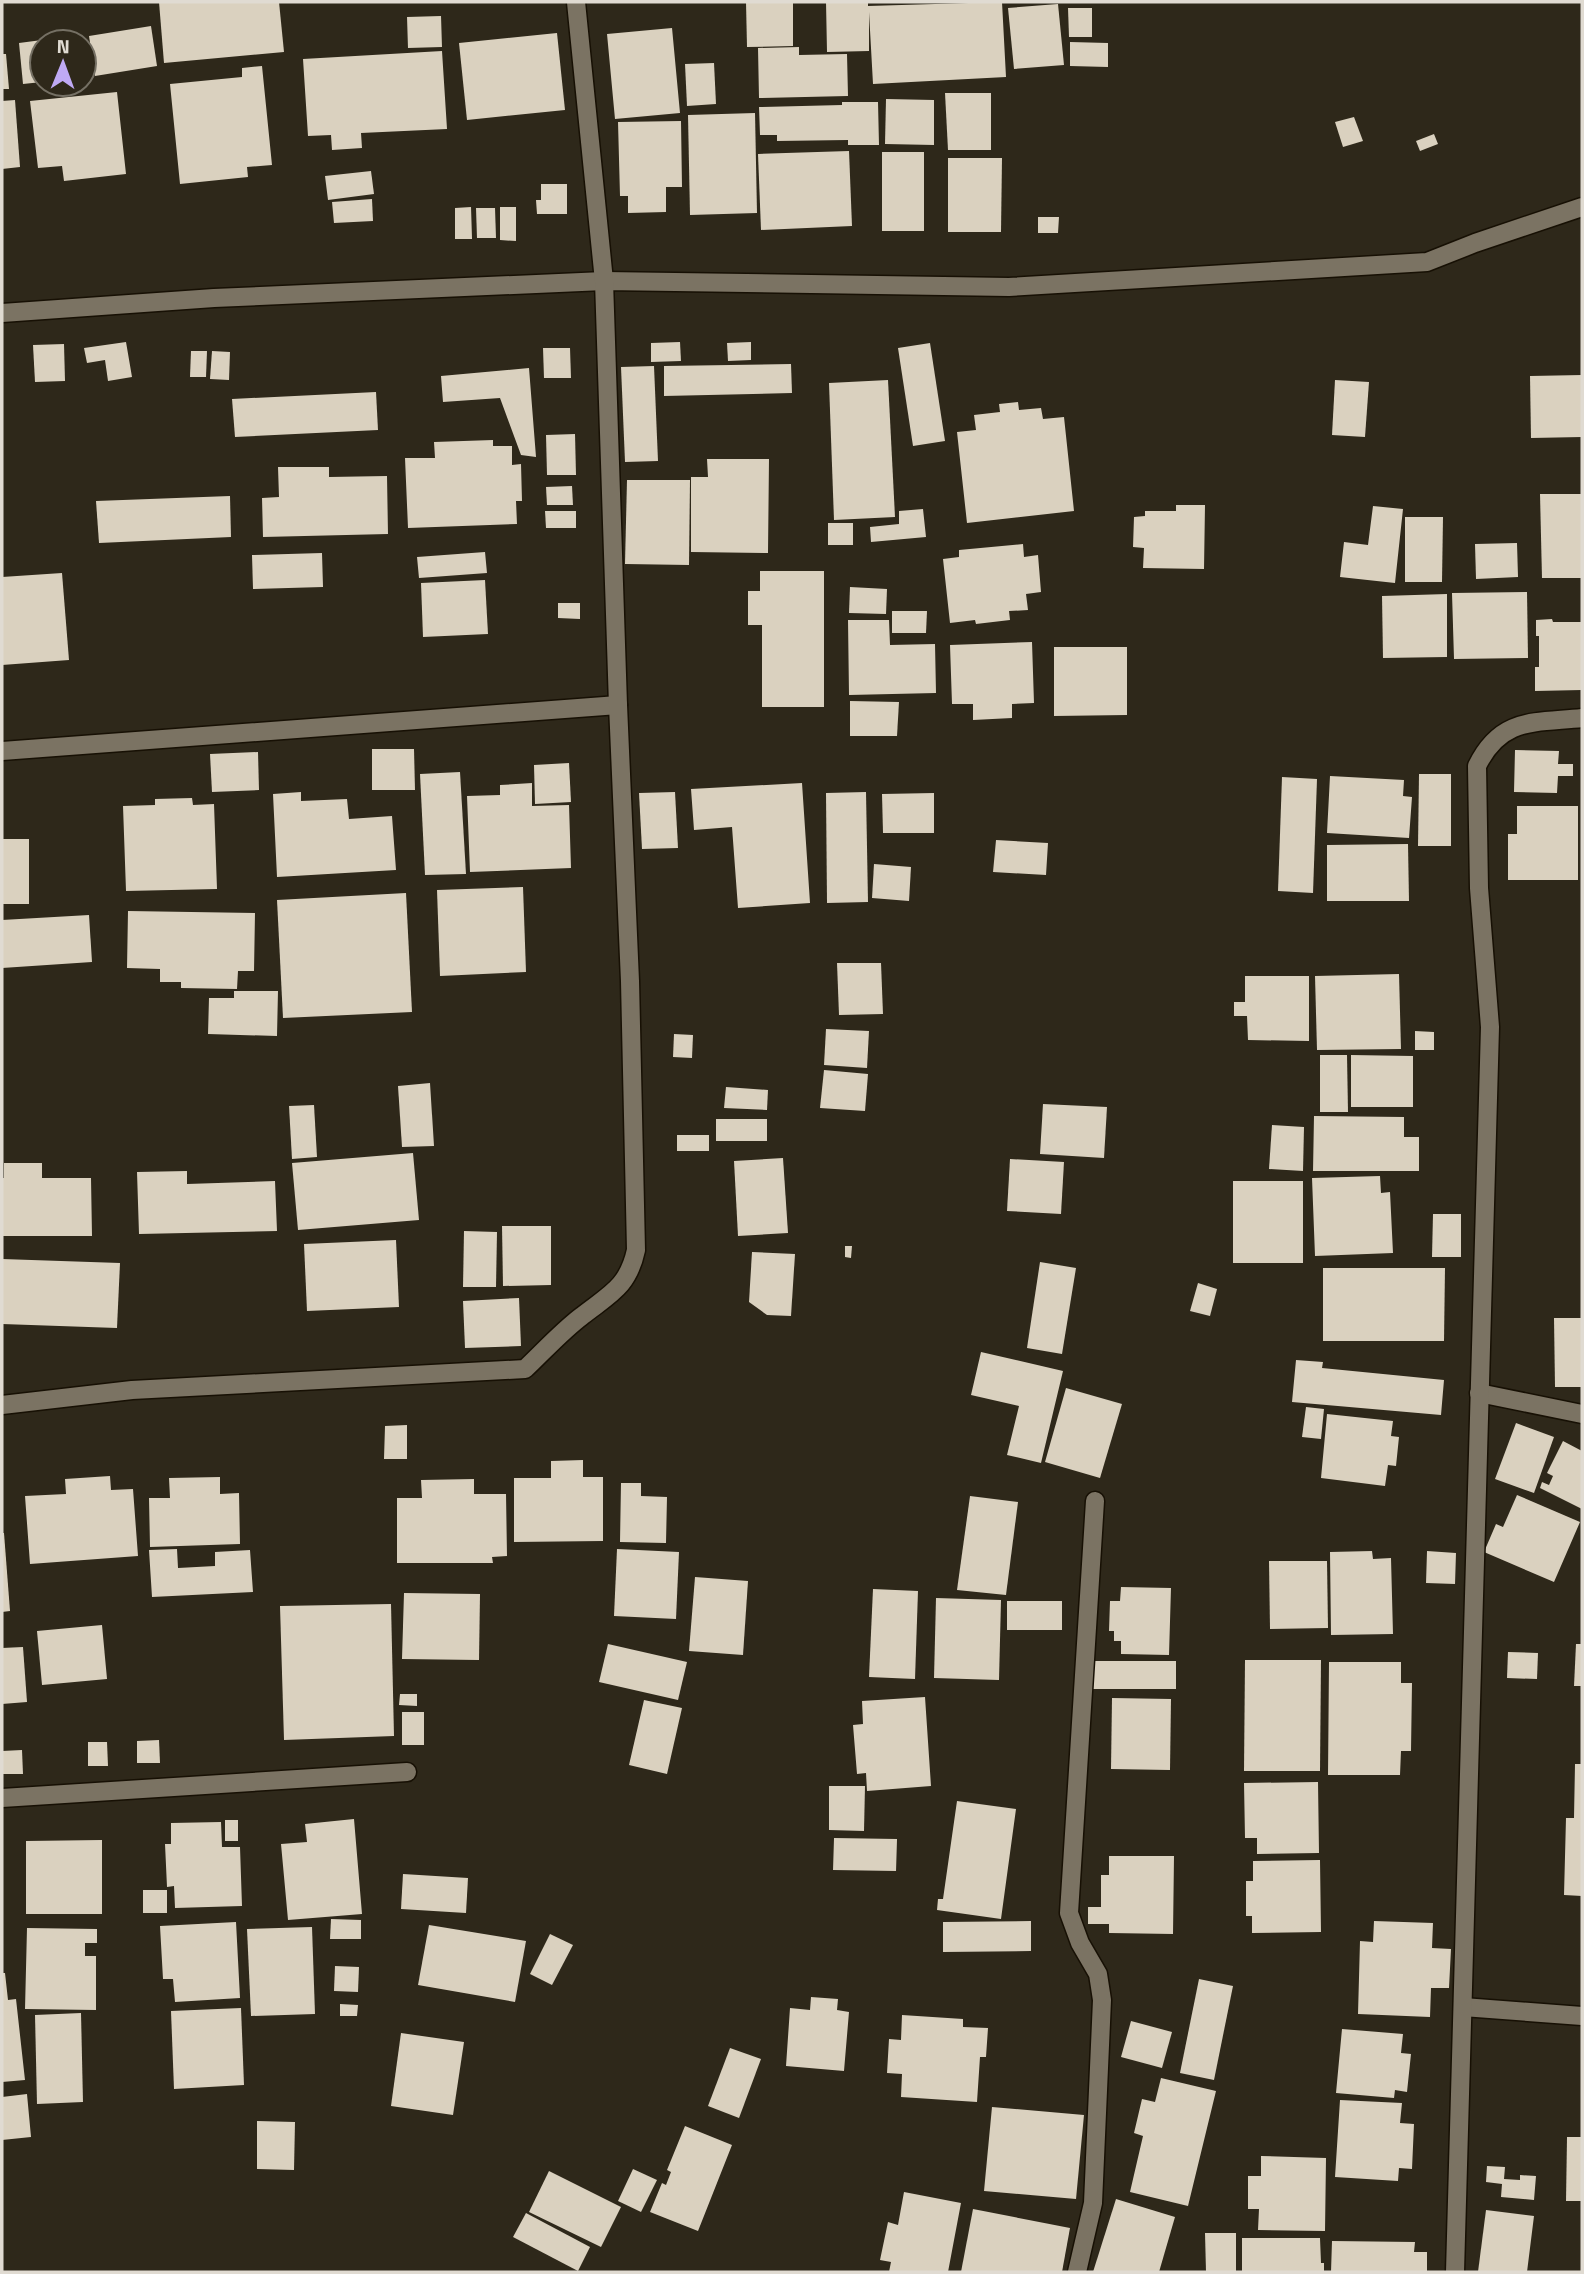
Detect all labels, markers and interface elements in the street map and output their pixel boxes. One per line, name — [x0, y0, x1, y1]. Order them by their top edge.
north arrow — [28, 28, 98, 98]
text: N — [56, 31, 70, 60]

